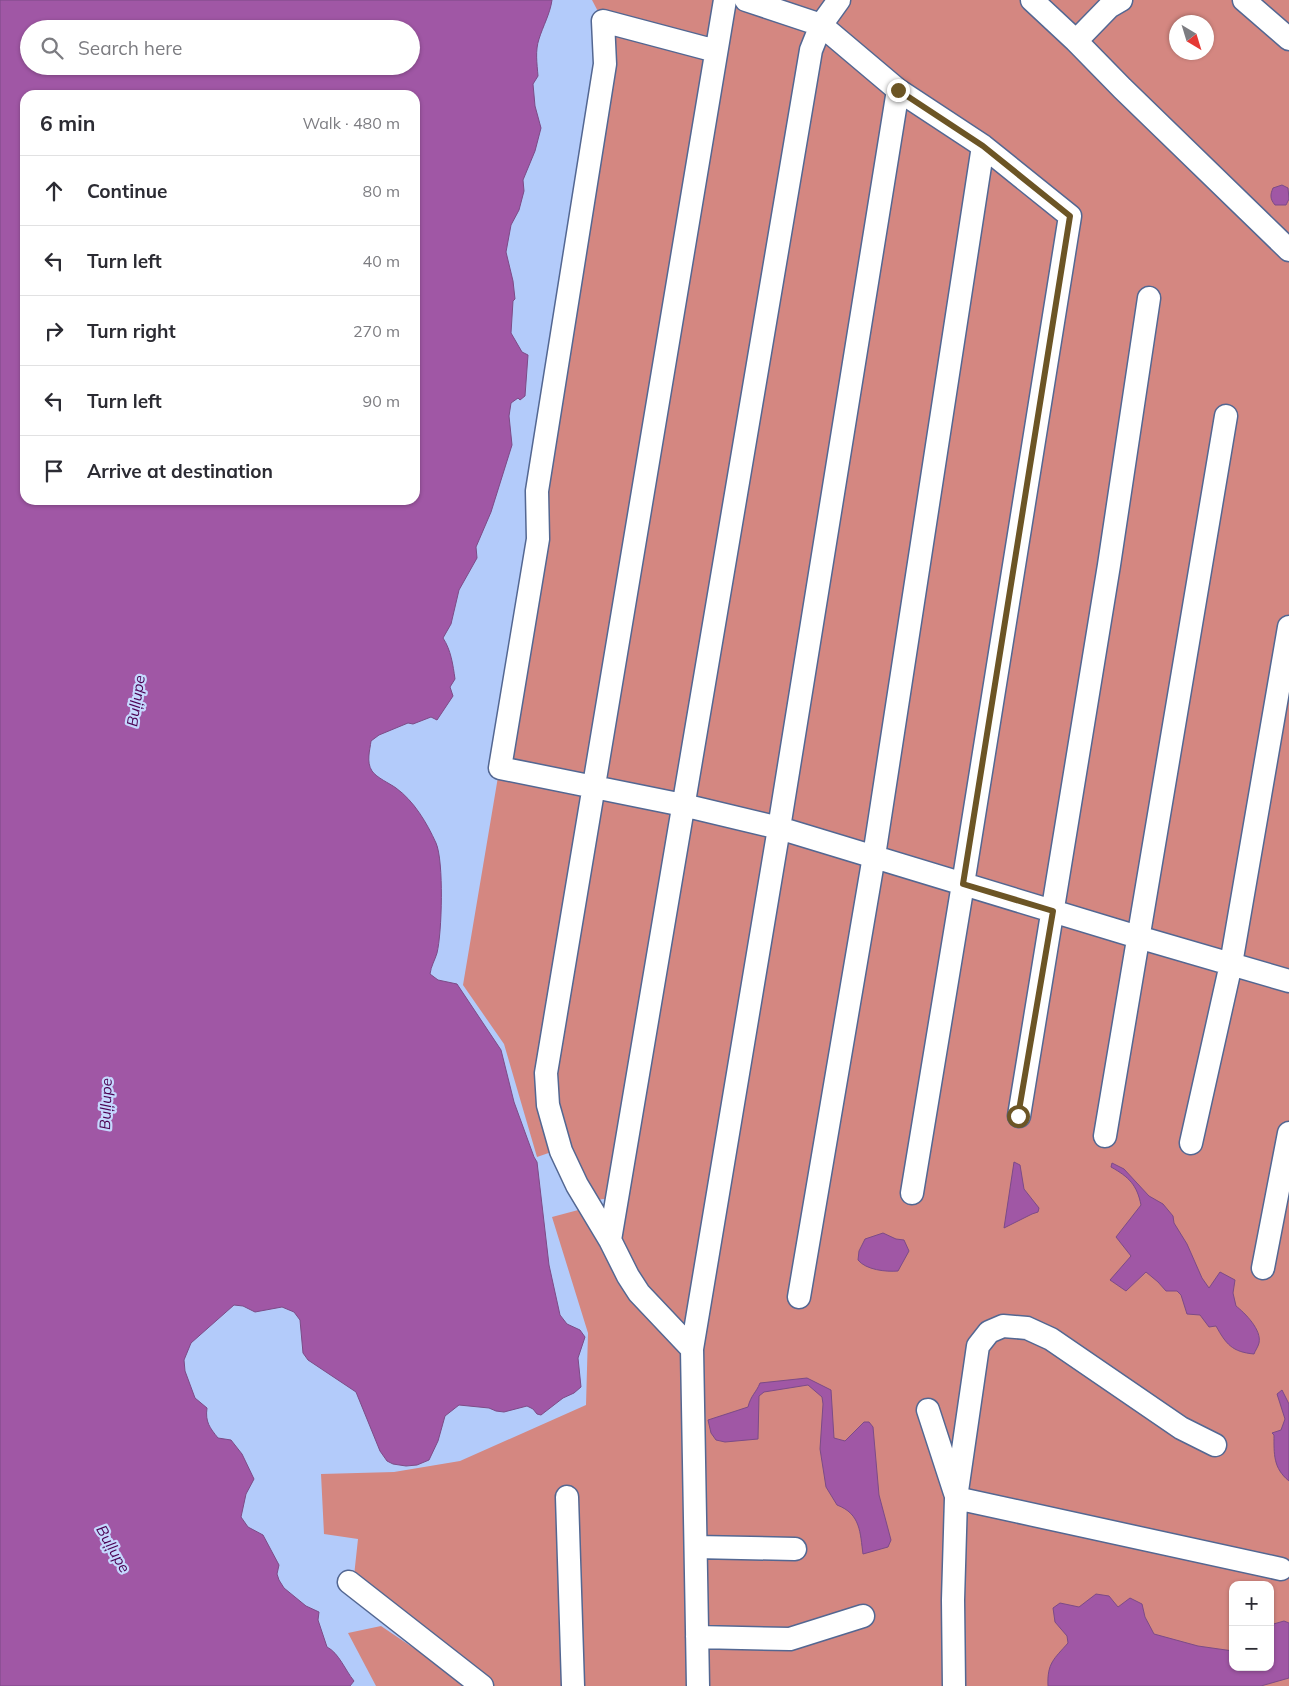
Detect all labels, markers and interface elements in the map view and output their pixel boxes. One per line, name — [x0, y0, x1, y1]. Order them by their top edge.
north arrow — [1169, 15, 1214, 60]
search box — [20, 20, 420, 75]
icon: search — [38, 34, 66, 62]
text: Search here — [78, 36, 182, 60]
route end — [887, 79, 910, 102]
text: 6 min — [40, 110, 95, 136]
text: Walk · 480 m — [302, 113, 400, 133]
icon: ahead — [40, 177, 68, 205]
text: Continue — [87, 179, 167, 203]
text: 80 m — [363, 181, 400, 201]
icon: left — [40, 247, 68, 275]
text: Turn left — [87, 249, 162, 273]
text: 40 m — [363, 251, 400, 271]
icon: right — [40, 317, 68, 345]
text: Turn right — [87, 319, 176, 343]
text: 270 m — [353, 321, 400, 341]
icon: left — [40, 387, 68, 415]
text: Turn left — [87, 389, 162, 413]
text: 90 m — [363, 391, 400, 411]
icon: arrive — [40, 457, 68, 485]
text: Arrive at destination — [87, 459, 273, 483]
water label: Buļļupe — [122, 674, 149, 728]
water label: Buļļupe — [95, 1078, 116, 1130]
route start — [1007, 1105, 1030, 1128]
water label: Buļļupe — [92, 1522, 135, 1576]
map controls — [1229, 1581, 1274, 1671]
button: + — [1229, 1581, 1274, 1626]
button: − — [1229, 1626, 1274, 1671]

